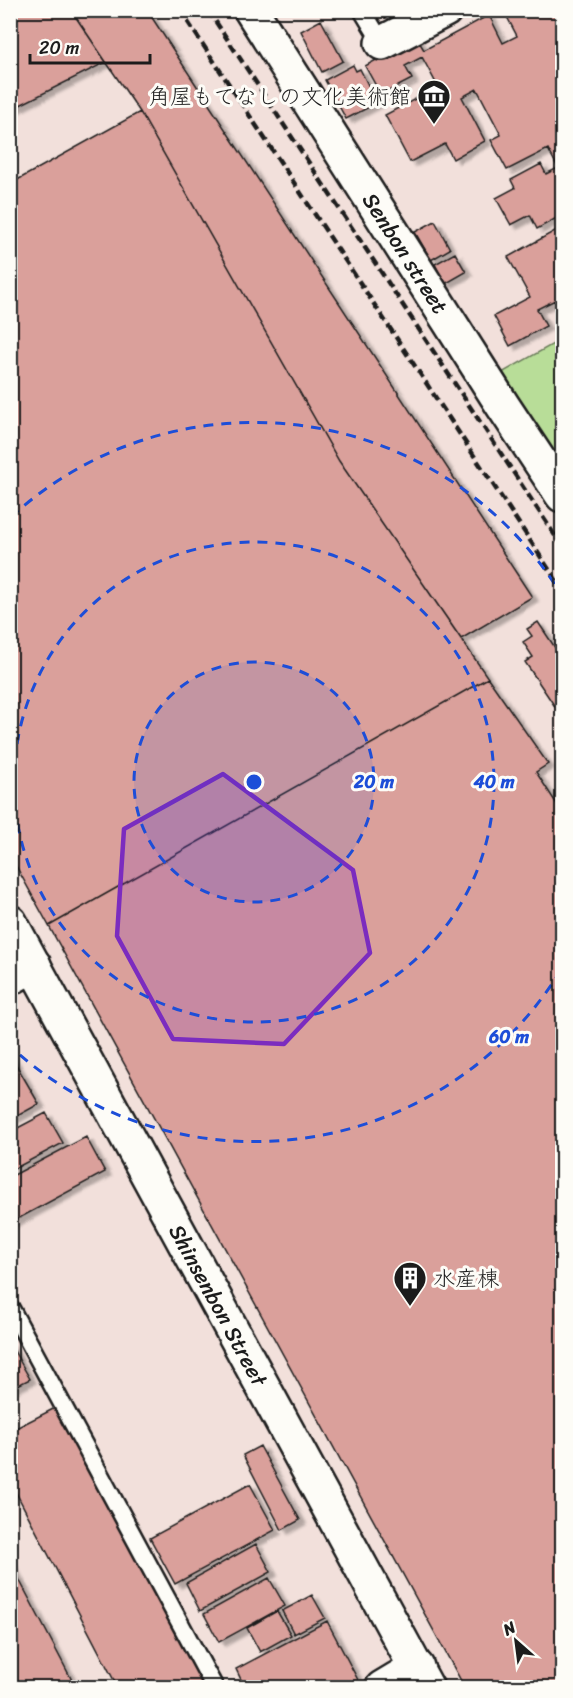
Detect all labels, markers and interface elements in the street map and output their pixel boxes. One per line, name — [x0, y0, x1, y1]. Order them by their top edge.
scale bar — [30, 27, 150, 65]
text: 20 m — [39, 32, 79, 64]
place label: 角屋もてなしの文化美術館 — [148, 77, 411, 116]
museum icon: 角屋もてなしの文化美術館 — [416, 78, 452, 125]
street label: Senbon street — [352, 184, 459, 322]
text: 20 m — [353, 766, 394, 798]
text: 40 m — [472, 766, 515, 798]
centre of rings — [244, 772, 264, 792]
text: 60 m — [488, 1021, 529, 1053]
street label: Shinsenbon Street — [158, 1217, 279, 1394]
place label: 水産棟 — [433, 1259, 499, 1298]
building icon: 水産棟 — [392, 1260, 428, 1307]
north arrow — [486, 1611, 546, 1671]
text: N — [497, 1612, 522, 1644]

